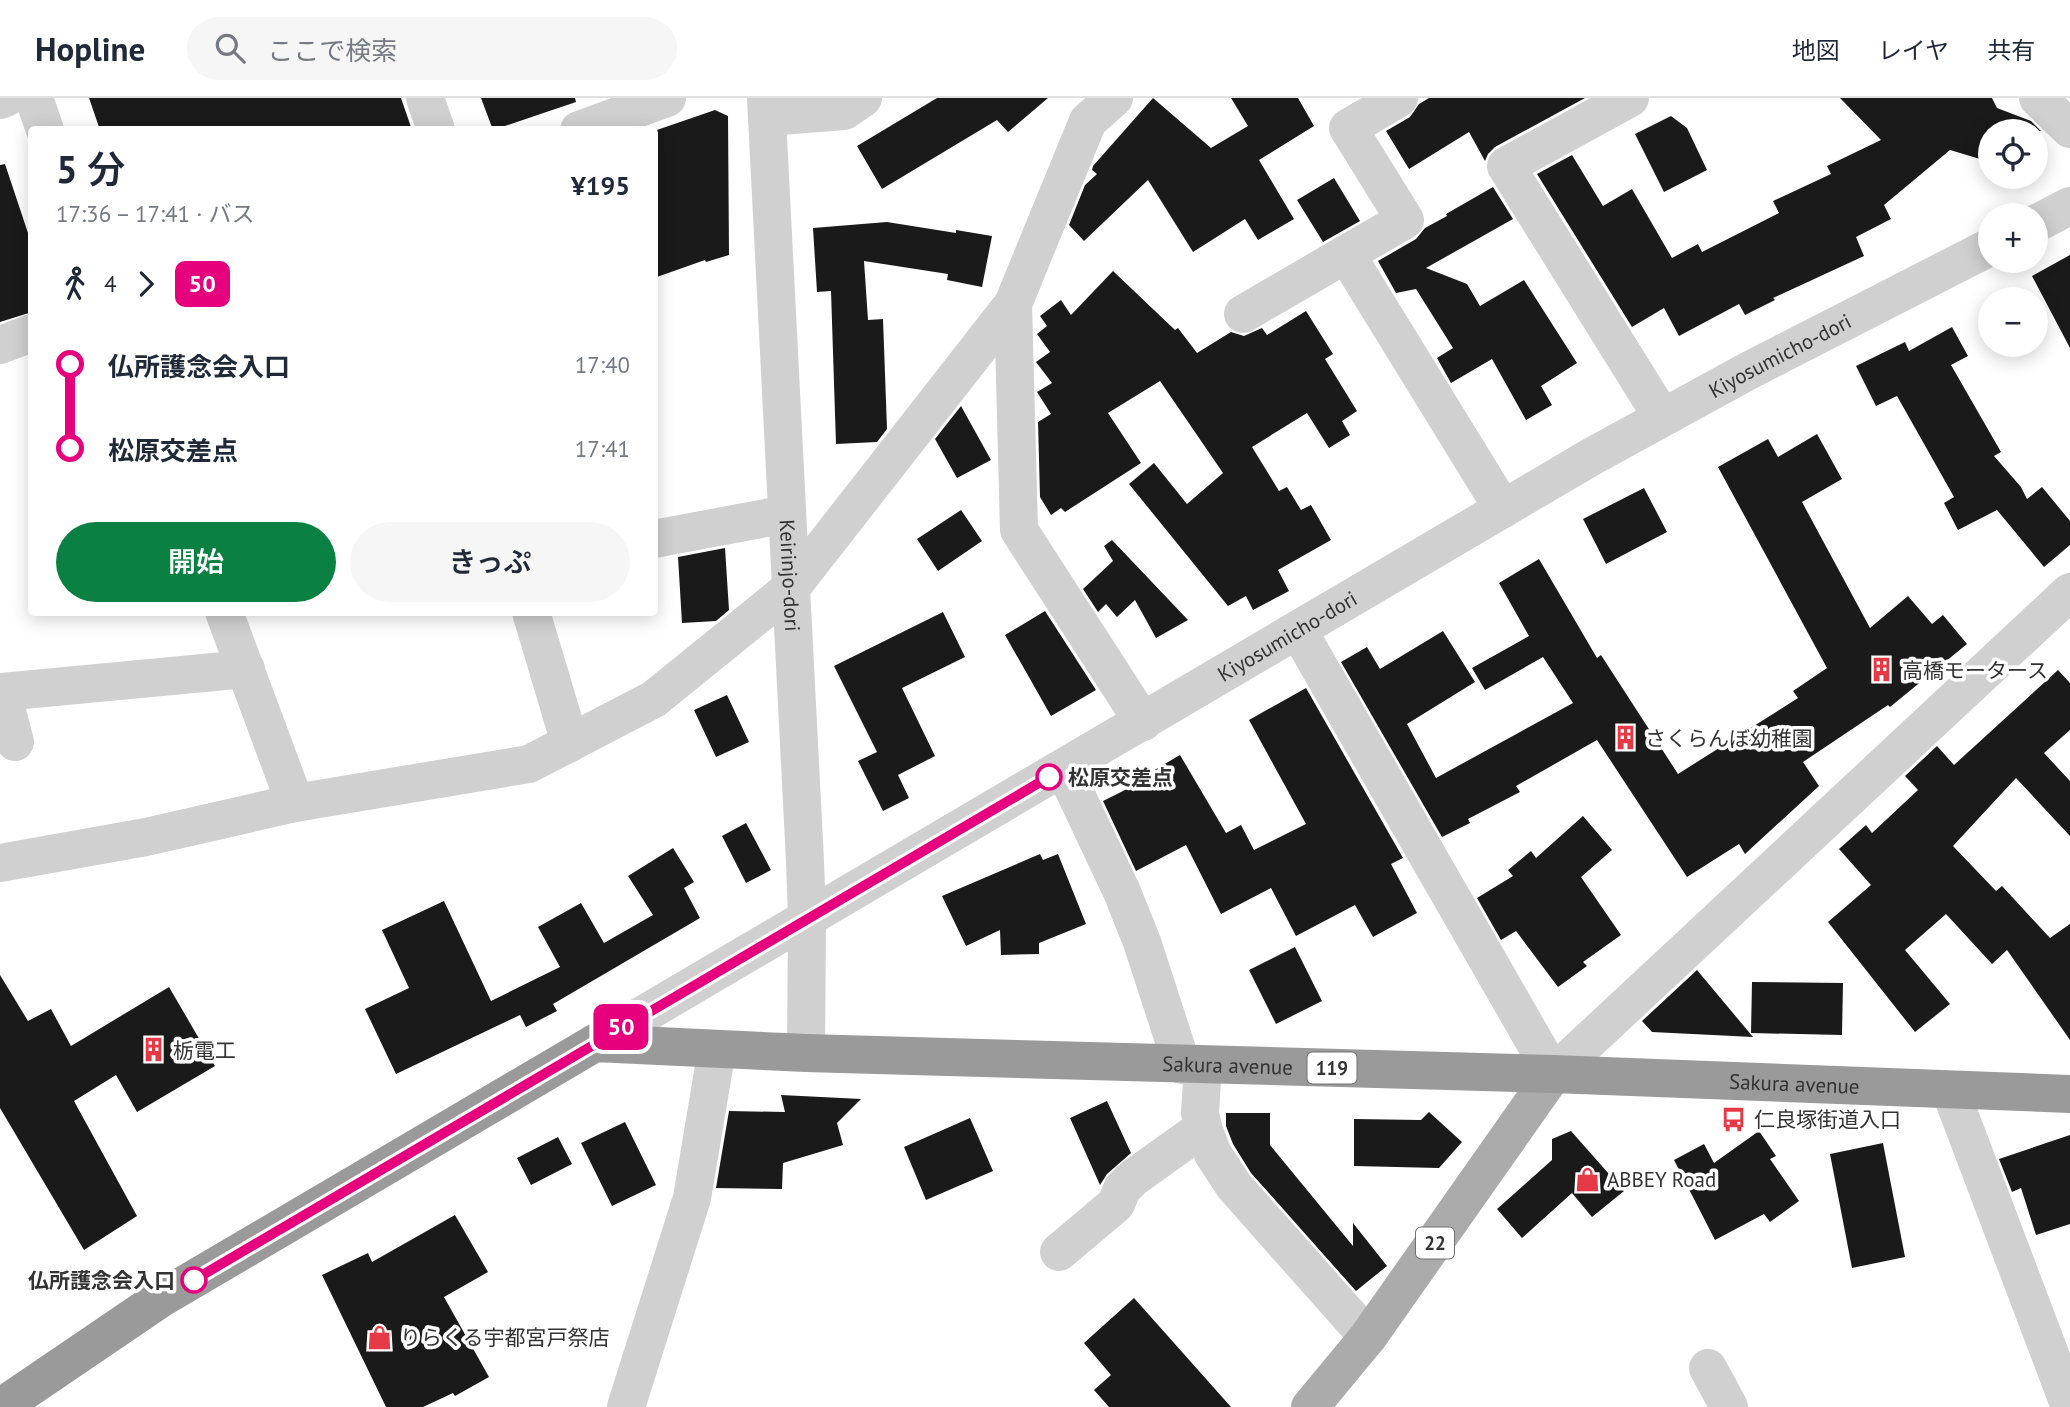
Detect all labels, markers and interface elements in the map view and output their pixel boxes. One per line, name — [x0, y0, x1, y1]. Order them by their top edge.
search box — [187, 17, 677, 80]
text: Hopline — [35, 27, 145, 70]
icon: search — [211, 29, 249, 67]
text: ここで検索 — [267, 34, 397, 67]
text: 地図 — [1792, 35, 1840, 66]
text: レイヤ — [1878, 35, 1949, 66]
text: 共有 — [1987, 35, 2035, 66]
map controls — [1978, 119, 2048, 357]
button: locate — [1978, 119, 2048, 189]
text: 5 分 — [56, 144, 125, 193]
text: ¥195 — [571, 169, 630, 202]
text: 17:36 – 17:41 · バス — [56, 199, 255, 228]
button: + — [1978, 203, 2048, 273]
icon: walk — [56, 265, 94, 303]
icon: forward — [127, 265, 165, 303]
text: 50 — [189, 268, 216, 299]
text: 4 — [104, 269, 117, 298]
button: − — [1978, 287, 2048, 357]
street label: Kiyosumicho-dori — [1704, 307, 1856, 404]
text: 仏所護念会入口 — [108, 350, 290, 383]
text: 17:40 — [575, 350, 630, 379]
text: 松原交差点 — [108, 434, 238, 467]
text: 17:41 — [575, 434, 630, 463]
street label: Keirinjo-dori — [774, 519, 807, 632]
button: 開始 — [56, 522, 336, 602]
button: きっぷ — [350, 522, 630, 602]
street label: Kiyosumicho-dori — [1212, 584, 1362, 687]
building icon: 高橋モータース — [1868, 656, 1896, 684]
place label: 高橋モータース — [1902, 657, 2048, 684]
building icon: さくらんぼ幼稚園 — [1611, 724, 1639, 752]
place label: さくらんぼ幼稚園 — [1645, 725, 1813, 752]
marker: 松原交差点 — [1036, 764, 1062, 790]
place label: 松原交差点 — [1068, 764, 1173, 791]
line badge: 50 — [590, 1004, 652, 1050]
text: 50 — [607, 1011, 635, 1042]
building icon: 栃電工 — [139, 1036, 167, 1064]
place label: 栃電工 — [173, 1037, 236, 1064]
street label: Sakura avenue — [1162, 1050, 1293, 1080]
road number: 119 — [1308, 1052, 1356, 1084]
street label: Sakura avenue — [1729, 1067, 1860, 1099]
bus stop icon: 仁良塚街道入口 — [1720, 1105, 1748, 1133]
place label: 仁良塚街道入口 — [1754, 1106, 1901, 1133]
shop icon: ABBEY Road — [1573, 1165, 1601, 1193]
place label: ABBEY Road — [1607, 1166, 1716, 1193]
road number: 22 — [1416, 1228, 1454, 1259]
place label: 仏所護念会入口 — [28, 1267, 175, 1294]
marker: 仏所護念会入口 — [181, 1267, 207, 1293]
shop icon: りらくる宇都宮戸祭店 — [366, 1323, 394, 1351]
place label: りらくる宇都宮戸祭店 — [400, 1324, 610, 1351]

